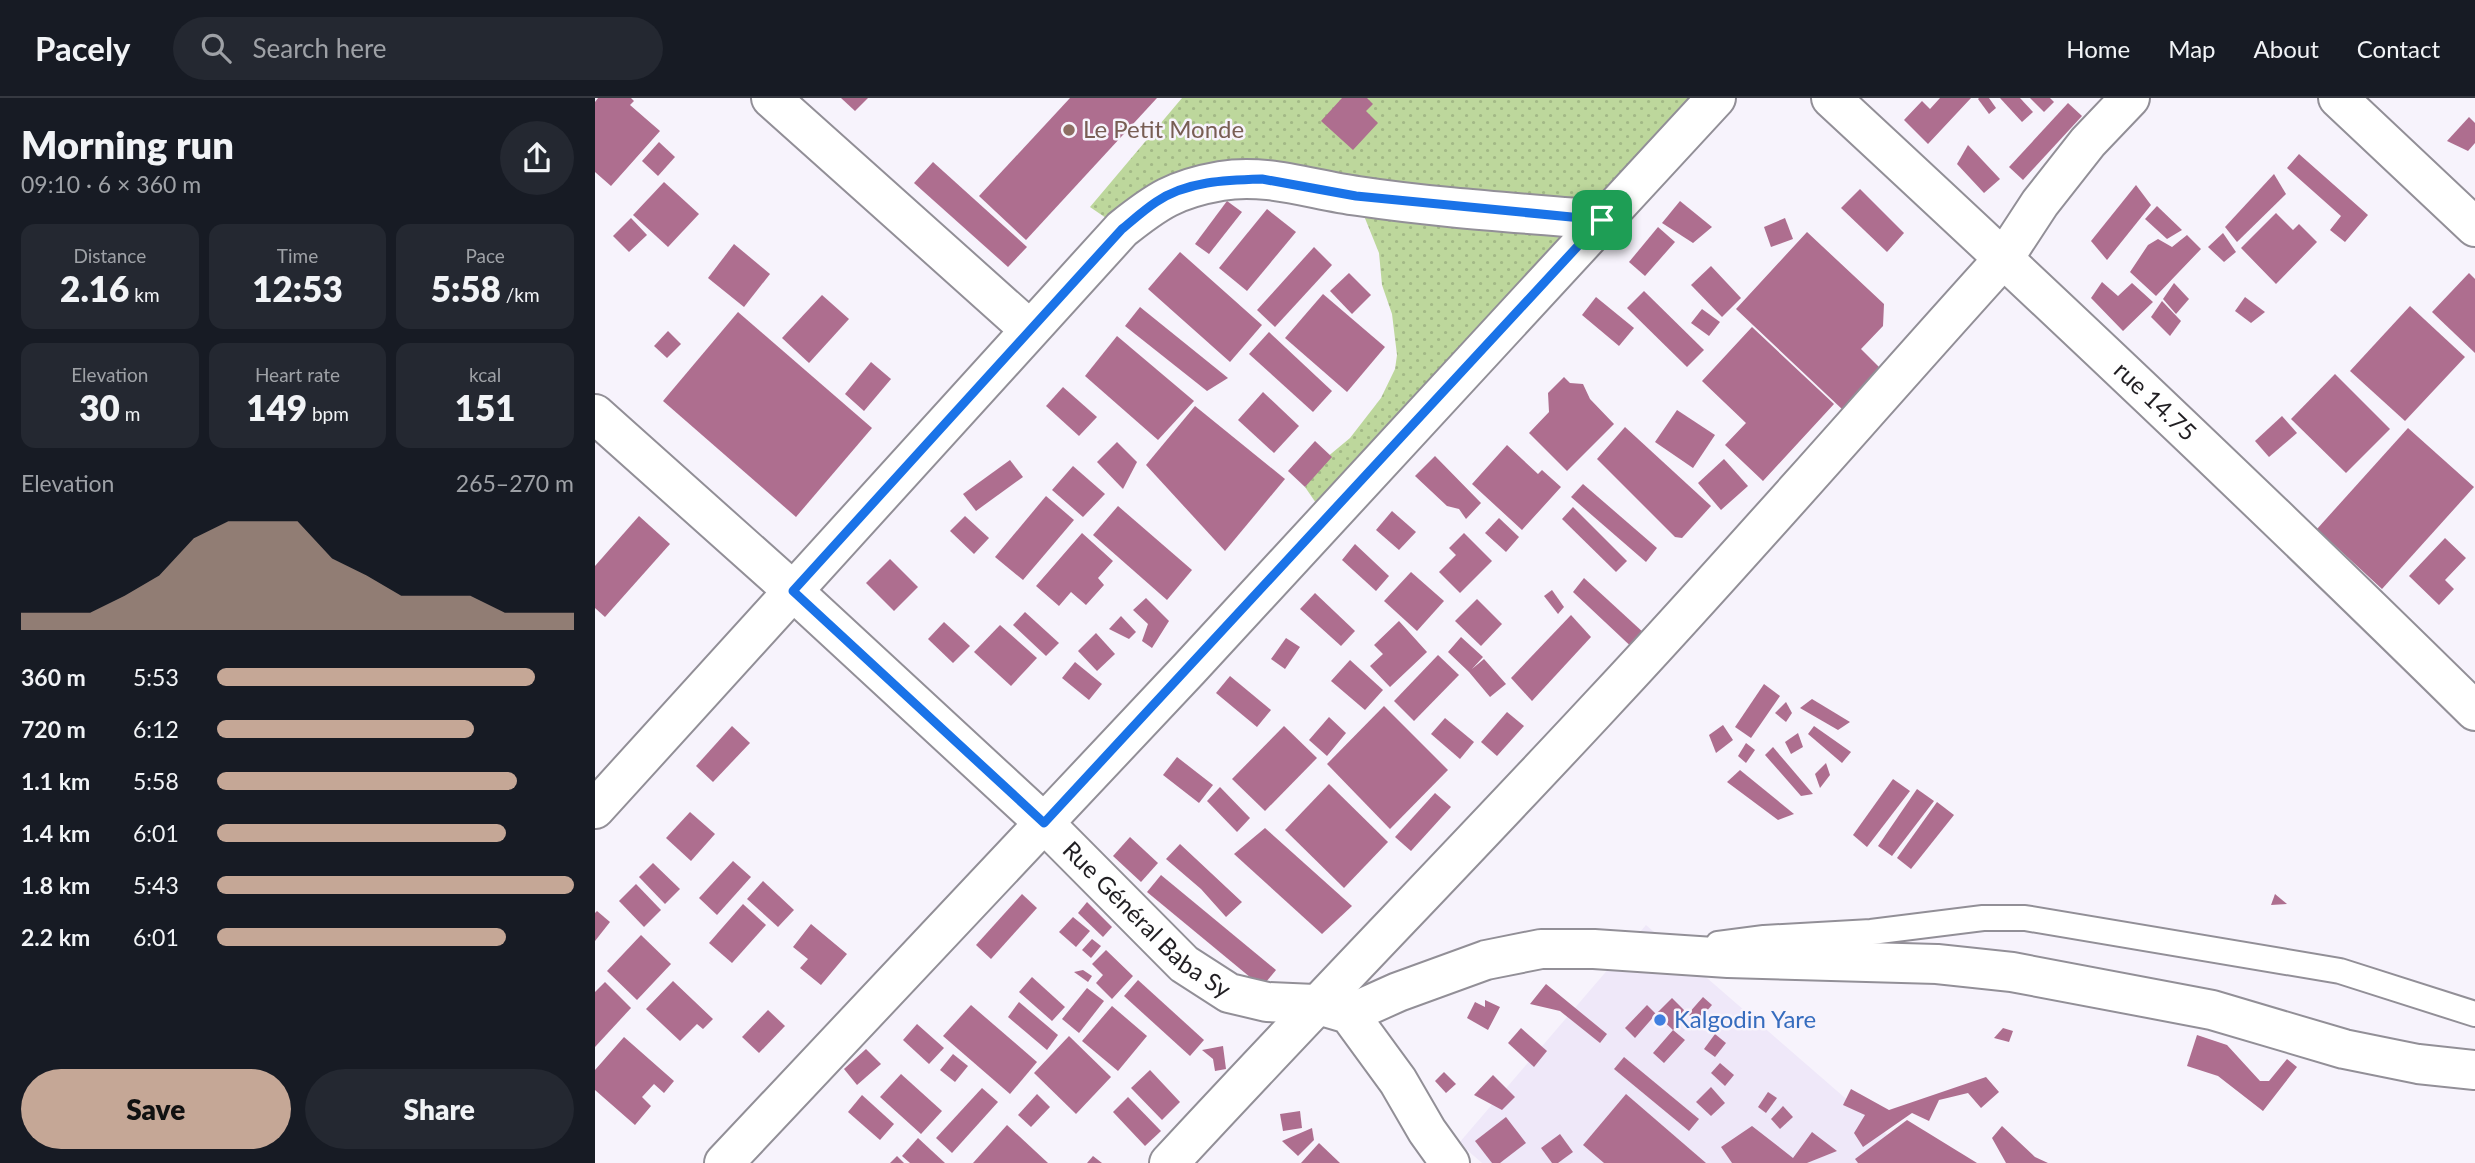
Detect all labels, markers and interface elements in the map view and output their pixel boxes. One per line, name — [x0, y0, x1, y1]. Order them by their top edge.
search box — [173, 17, 663, 80]
text: Pacely — [35, 28, 131, 68]
icon: search — [197, 29, 235, 67]
text: Search here — [253, 32, 387, 64]
text: Home — [2066, 34, 2130, 63]
text: Map — [2168, 34, 2216, 63]
text: About — [2254, 34, 2319, 63]
text: Contact — [2357, 34, 2440, 63]
place label: Le Petit Monde — [1083, 114, 1244, 143]
text: Morning run — [21, 121, 234, 167]
button: share — [500, 121, 574, 195]
marker: Le Petit Monde — [1061, 122, 1077, 138]
text: 09:10 · 6 × 360 m — [21, 170, 201, 198]
pin — [1572, 190, 1632, 250]
icon: arrive — [1583, 201, 1621, 239]
text: Distance — [73, 244, 146, 267]
text: Time — [277, 244, 318, 267]
text: Pace — [465, 244, 505, 267]
text: 2.16 — [60, 267, 129, 309]
text: 12:53 — [252, 267, 343, 309]
text: 5:58 — [431, 267, 501, 309]
text: km — [129, 283, 160, 306]
text: /km — [501, 283, 540, 306]
street label: rue 14.75 — [2109, 355, 2203, 446]
text: Elevation — [71, 363, 148, 386]
text: Heart rate — [255, 363, 340, 386]
text: kcal — [469, 363, 501, 386]
text: 30 — [79, 386, 120, 428]
text: 149 — [246, 386, 307, 428]
text: 151 — [455, 386, 516, 428]
text: m — [120, 402, 140, 425]
text: bpm — [307, 402, 349, 425]
text: Elevation — [21, 469, 114, 497]
text: 265–270 m — [456, 469, 574, 497]
text: 360 m — [21, 663, 86, 691]
text: 5:53 — [133, 663, 179, 691]
text: 720 m — [21, 715, 86, 743]
text: 6:12 — [133, 715, 179, 743]
text: 1.1 km — [21, 767, 90, 795]
text: 5:58 — [133, 767, 179, 795]
text: 1.4 km — [21, 819, 90, 847]
text: 6:01 — [133, 819, 179, 847]
street label: Rue Général Baba Sy — [1057, 835, 1237, 1004]
text: 1.8 km — [21, 871, 90, 899]
text: 5:43 — [133, 871, 179, 899]
text: 2.2 km — [21, 923, 90, 951]
text: 6:01 — [133, 923, 179, 951]
place label: Kalgodin Yare — [1674, 1004, 1816, 1033]
marker: Kalgodin Yare — [1652, 1012, 1668, 1028]
button: Save — [21, 1069, 291, 1149]
button: Share — [305, 1069, 574, 1149]

